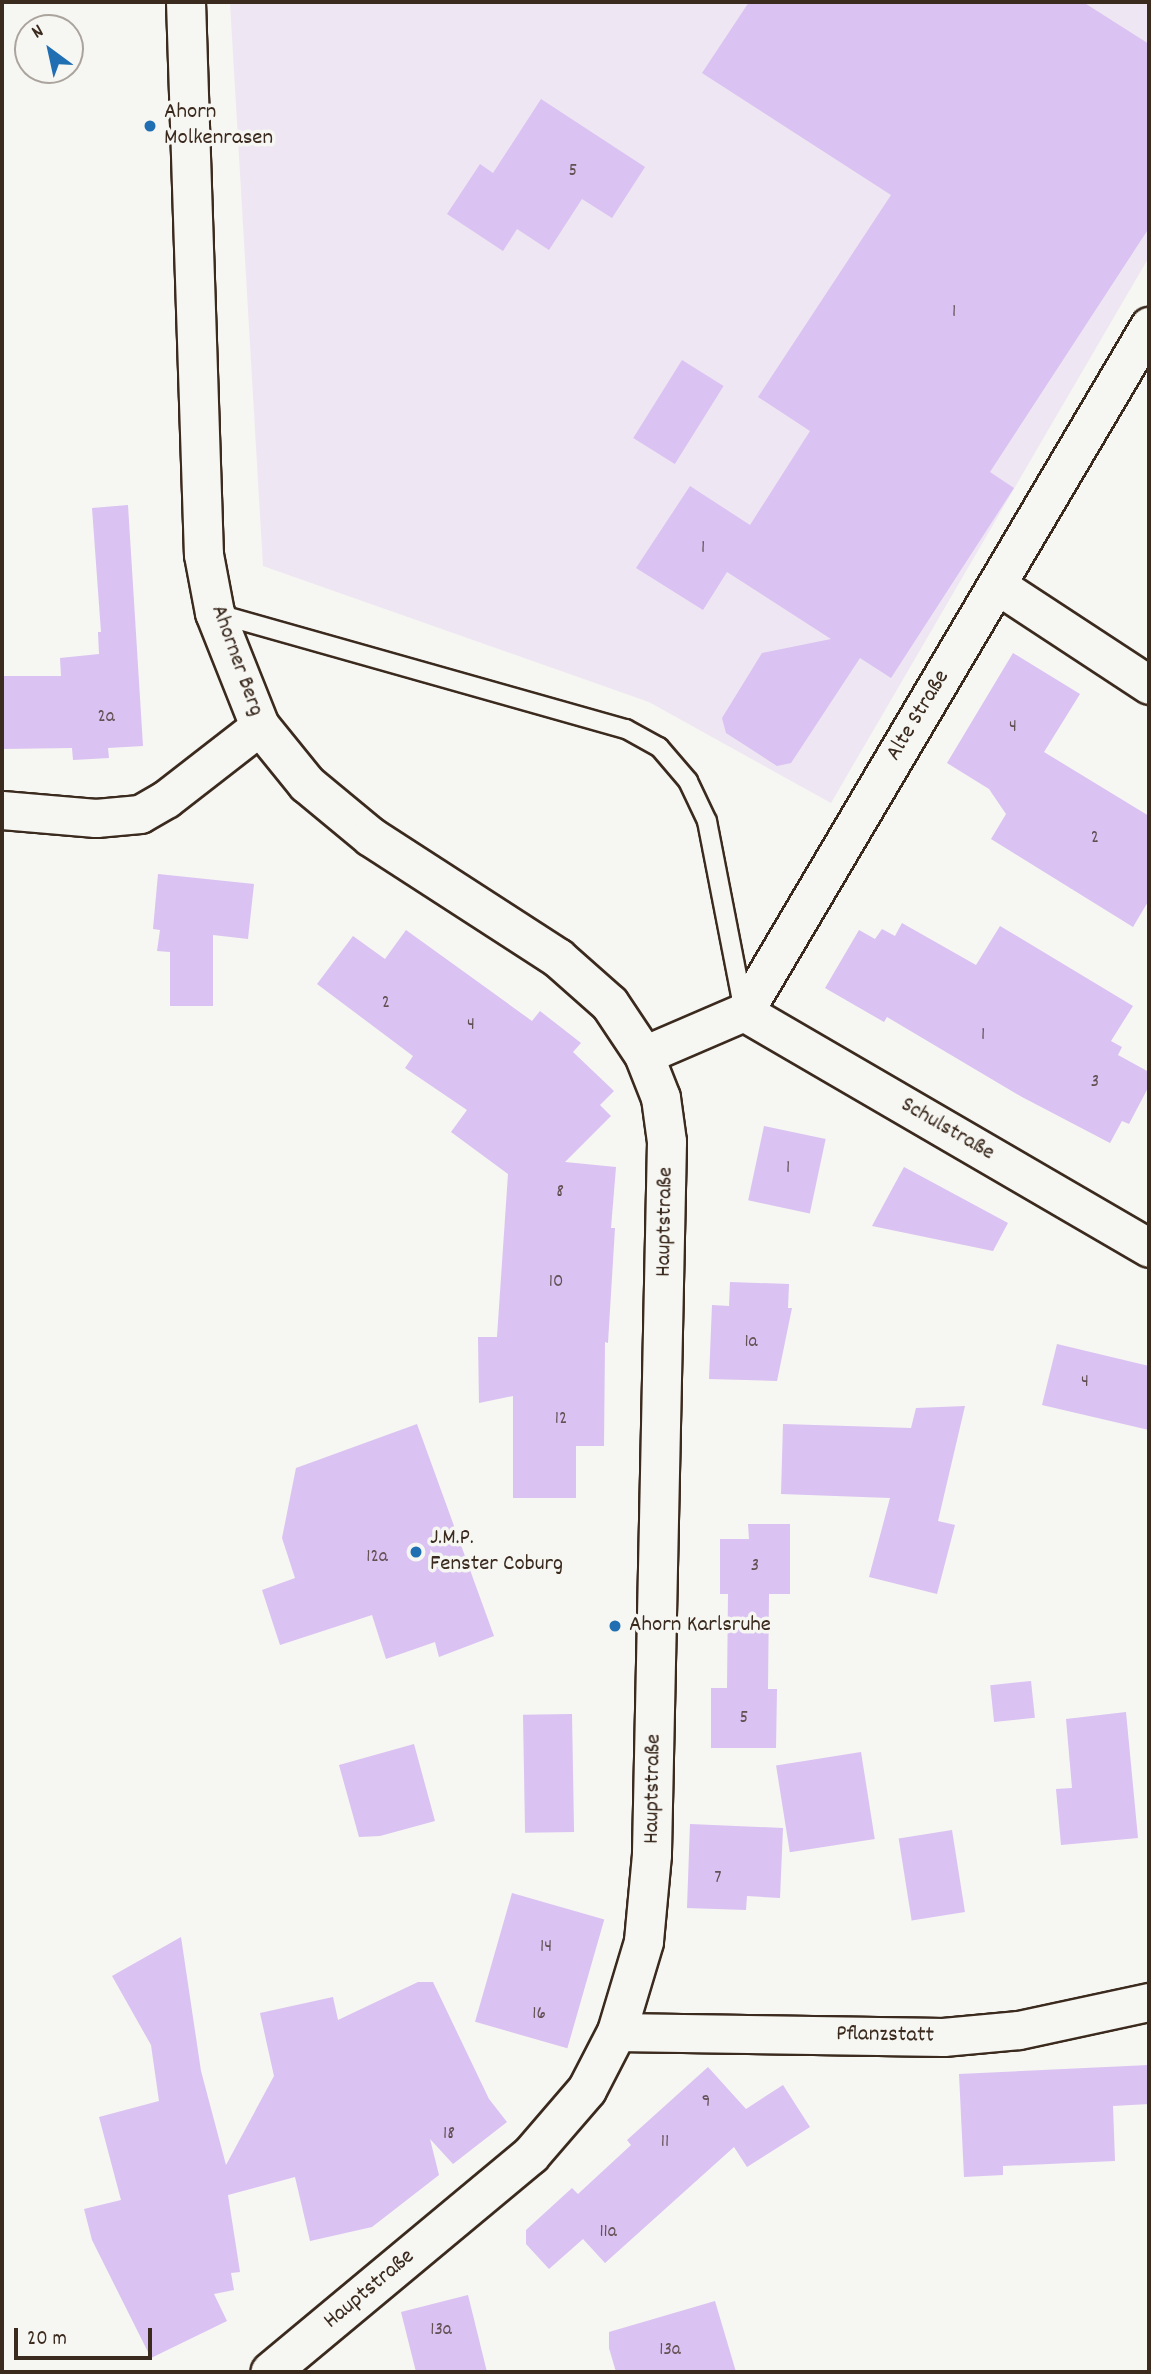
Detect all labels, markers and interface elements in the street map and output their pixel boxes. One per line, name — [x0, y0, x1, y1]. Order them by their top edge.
north arrow — [14, 14, 84, 84]
text: N — [27, 19, 50, 47]
place label: Ahorn Molkenrasen — [164, 99, 273, 153]
marker: Ahorn Molkenrasen — [142, 118, 158, 134]
house number: 5 — [569, 161, 577, 183]
house number: 1 — [952, 302, 956, 324]
house number: 1 — [701, 538, 705, 560]
street label: Ahorner Berg — [203, 602, 269, 720]
street label: Alte Straße — [881, 666, 957, 766]
house number: 2a — [97, 707, 115, 729]
house number: 4 — [1009, 717, 1017, 739]
house number: 2 — [1091, 828, 1099, 850]
house number: 2 — [382, 993, 390, 1015]
house number: 4 — [467, 1015, 475, 1037]
house number: 1 — [981, 1025, 985, 1047]
house number: 3 — [1091, 1072, 1099, 1094]
street label: Schulstraße — [895, 1092, 999, 1168]
house number: 1 — [786, 1158, 790, 1180]
street label: Hauptstraße — [651, 1167, 681, 1277]
house number: 8 — [556, 1182, 564, 1204]
house number: 10 — [549, 1272, 563, 1294]
house number: 1a — [744, 1332, 758, 1354]
house number: 4 — [1081, 1372, 1089, 1394]
house number: 12 — [555, 1409, 567, 1431]
place label: J.M.P. Fenster Coburg — [430, 1525, 563, 1579]
marker: J.M.P. Fenster Coburg — [408, 1544, 424, 1560]
house number: 12a — [366, 1547, 388, 1569]
house number: 3 — [751, 1556, 759, 1578]
place label: Ahorn Karlsruhe — [629, 1612, 771, 1640]
marker: Ahorn Karlsruhe — [607, 1618, 623, 1634]
house number: 5 — [740, 1708, 748, 1730]
street label: Hauptstraße — [639, 1734, 669, 1844]
house number: 7 — [714, 1868, 722, 1890]
house number: 14 — [540, 1937, 552, 1959]
house number: 16 — [532, 2004, 546, 2026]
street label: Pflanzstatt — [836, 2021, 934, 2051]
house number: 9 — [702, 2092, 710, 2114]
house number: 18 — [443, 2124, 455, 2146]
house number: 11 — [661, 2132, 669, 2154]
house number: 11a — [599, 2222, 617, 2244]
street label: Hauptstraße — [319, 2244, 421, 2336]
scale bar — [18, 2314, 156, 2358]
house number: 13a — [430, 2320, 452, 2342]
text: 20 m — [27, 2325, 67, 2355]
house number: 13a — [659, 2340, 681, 2362]

